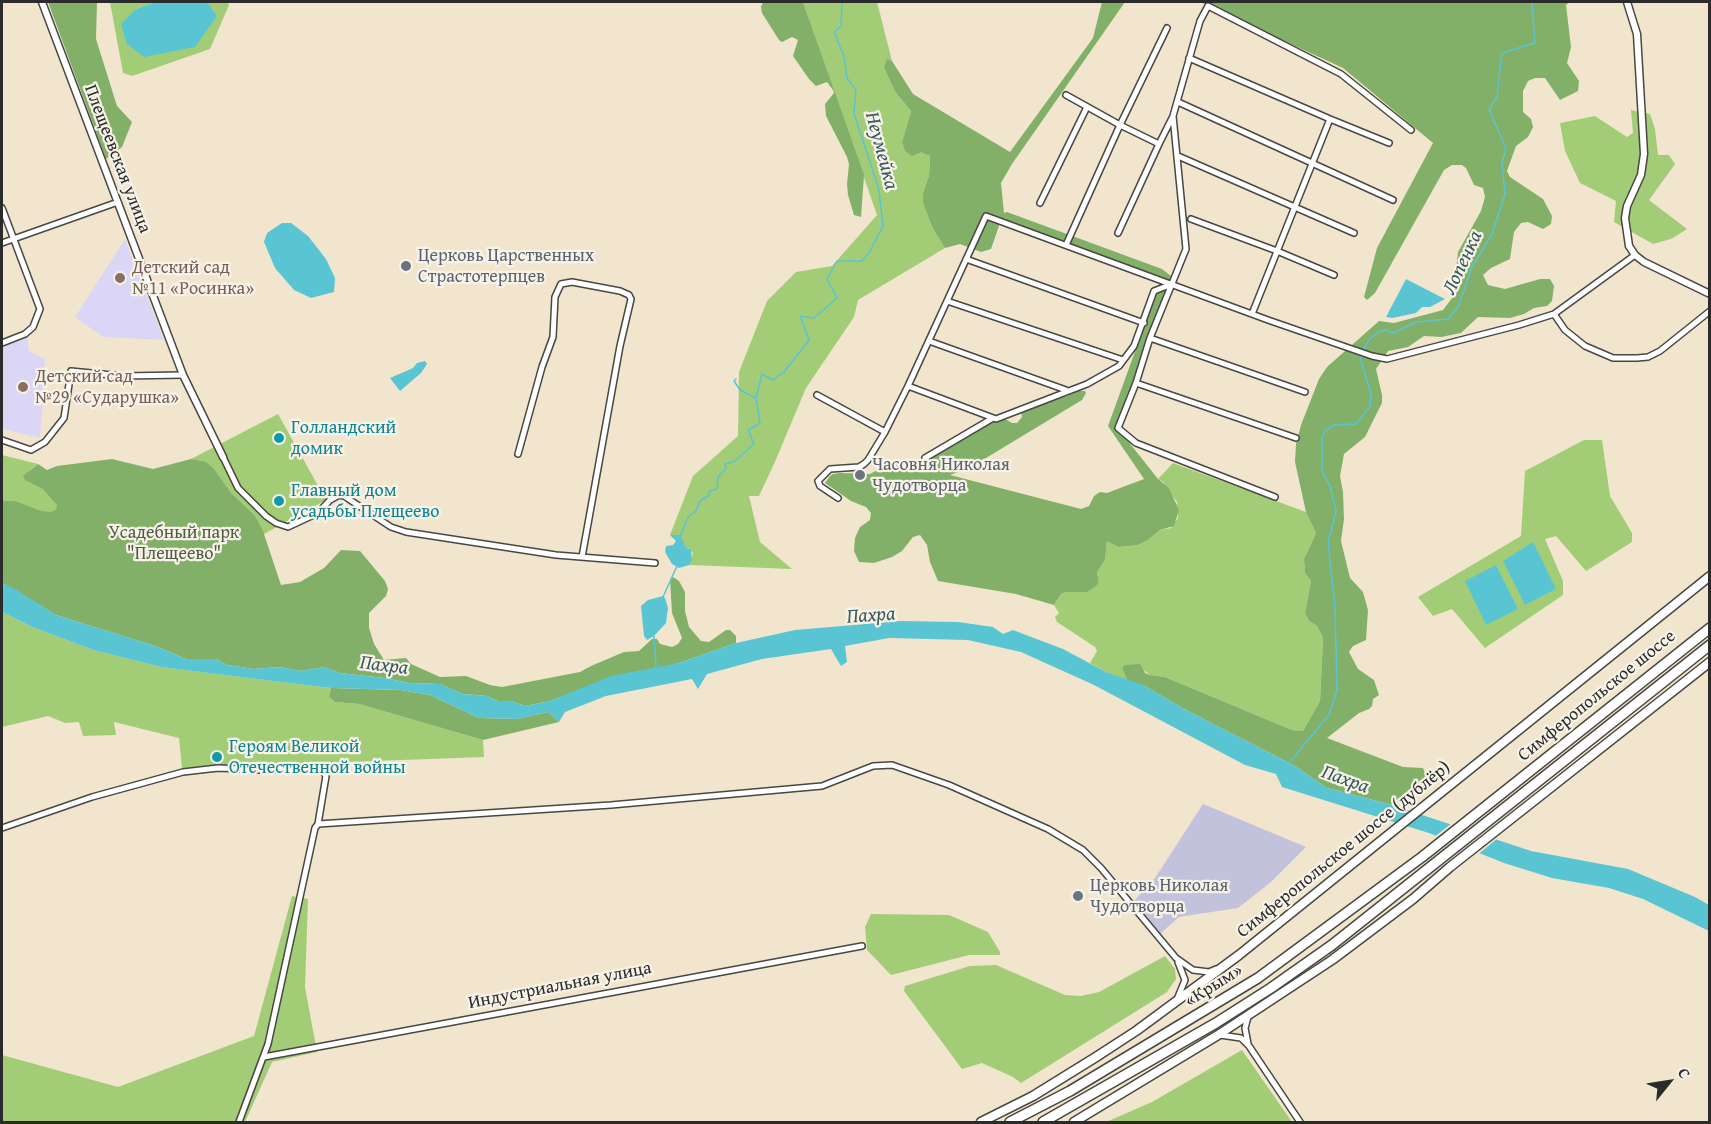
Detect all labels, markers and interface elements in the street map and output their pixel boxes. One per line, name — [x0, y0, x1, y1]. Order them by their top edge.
street label: Плещеевская улица — [79, 82, 155, 236]
water label: Неумейка — [859, 109, 903, 193]
water label: Лопенка — [1438, 227, 1488, 299]
place label: Церковь Царственных Страстотерпцев — [418, 245, 594, 288]
place label: Детский сад №11 «Росинка» — [132, 257, 254, 300]
marker: Церковь Царственных Страстотерпцев — [399, 259, 413, 273]
marker: Детский сад №11 «Росинка» — [113, 271, 127, 285]
place label: Детский сад №29 «Сударушка» — [35, 366, 179, 409]
marker: Детский сад №29 «Сударушка» — [16, 380, 30, 394]
place label: Голландский домик — [291, 417, 396, 460]
marker: Голландский домик — [272, 431, 286, 445]
place label: Часовня Николая Чудотворца — [872, 454, 1010, 496]
marker: Часовня Николая Чудотворца — [853, 468, 867, 482]
place label: Главный дом усадьбы Плещеево — [291, 480, 439, 522]
marker: Главный дом усадьбы Плещеево — [272, 494, 286, 508]
park label: Усадебный парк "Плещеево" — [109, 522, 239, 564]
water label: Пахра — [846, 602, 896, 630]
street label: Симферопольское шоссе — [1514, 626, 1680, 766]
water label: Пахра — [358, 651, 410, 681]
place label: Героям Великой Отечественной войны — [229, 736, 405, 778]
marker: Героям Великой Отечественной войны — [210, 750, 224, 764]
street label: Симферопольское шоссе (дублёр) — [1233, 757, 1455, 943]
water label: Пахра — [1318, 760, 1372, 800]
place label: Церковь Николая Чудотворца — [1090, 875, 1228, 918]
marker: Церковь Николая Чудотворца — [1071, 889, 1085, 903]
street label: Индустриальная улица — [467, 958, 653, 1014]
street label: «Крым» — [1181, 960, 1247, 1012]
north arrow — [1639, 1052, 1699, 1112]
text: С — [1672, 1063, 1697, 1083]

